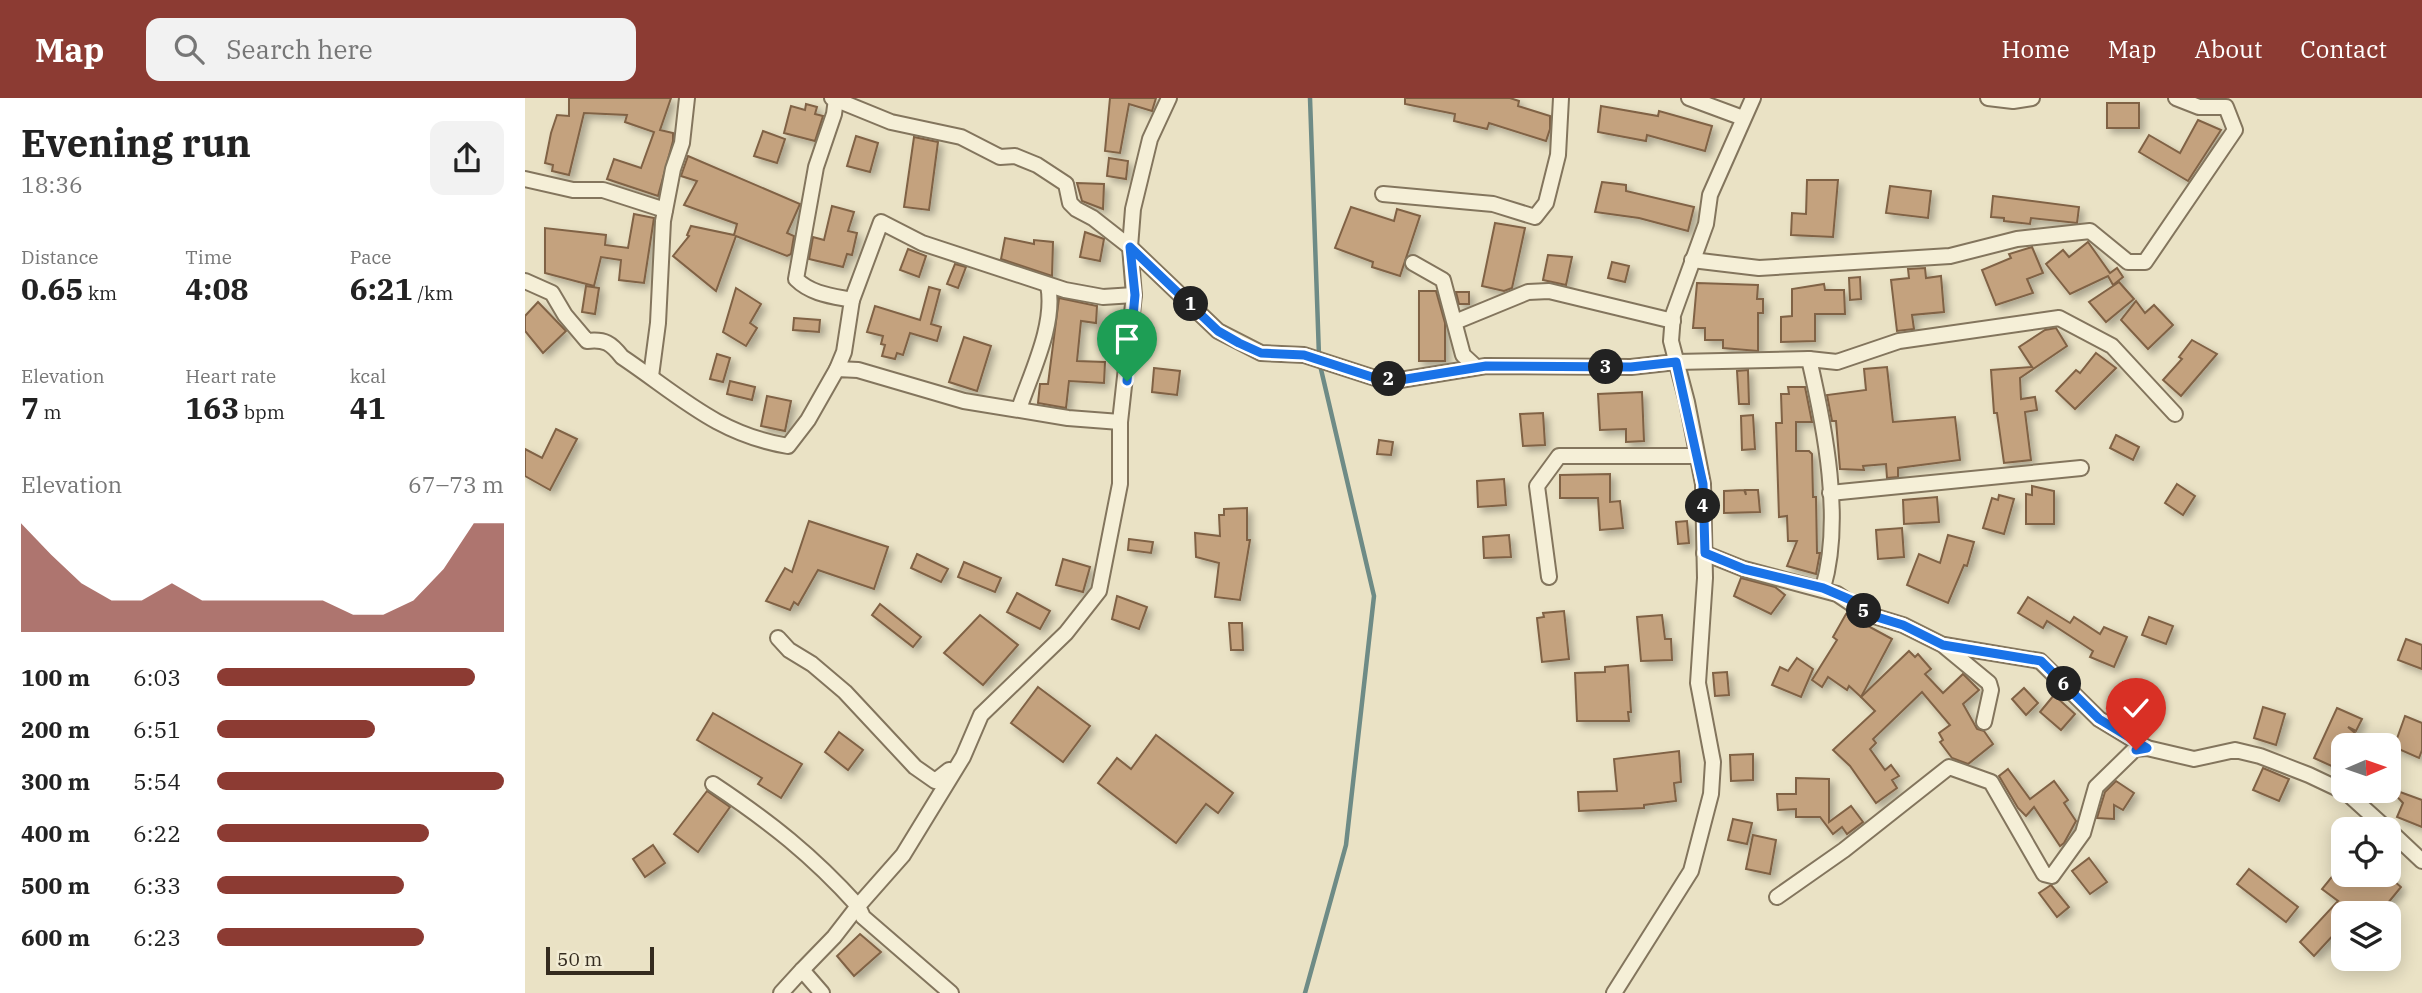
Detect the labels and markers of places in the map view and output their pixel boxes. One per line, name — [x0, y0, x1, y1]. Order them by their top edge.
pin: 1 — [1173, 286, 1209, 322]
pin — [1097, 309, 1157, 381]
pin: 3 — [1589, 350, 1623, 384]
pin: 2 — [1371, 362, 1407, 396]
pin: 4 — [1685, 488, 1721, 524]
pin: 5 — [1847, 594, 1881, 628]
pin: 6 — [2047, 666, 2081, 702]
pin — [2106, 678, 2166, 750]

